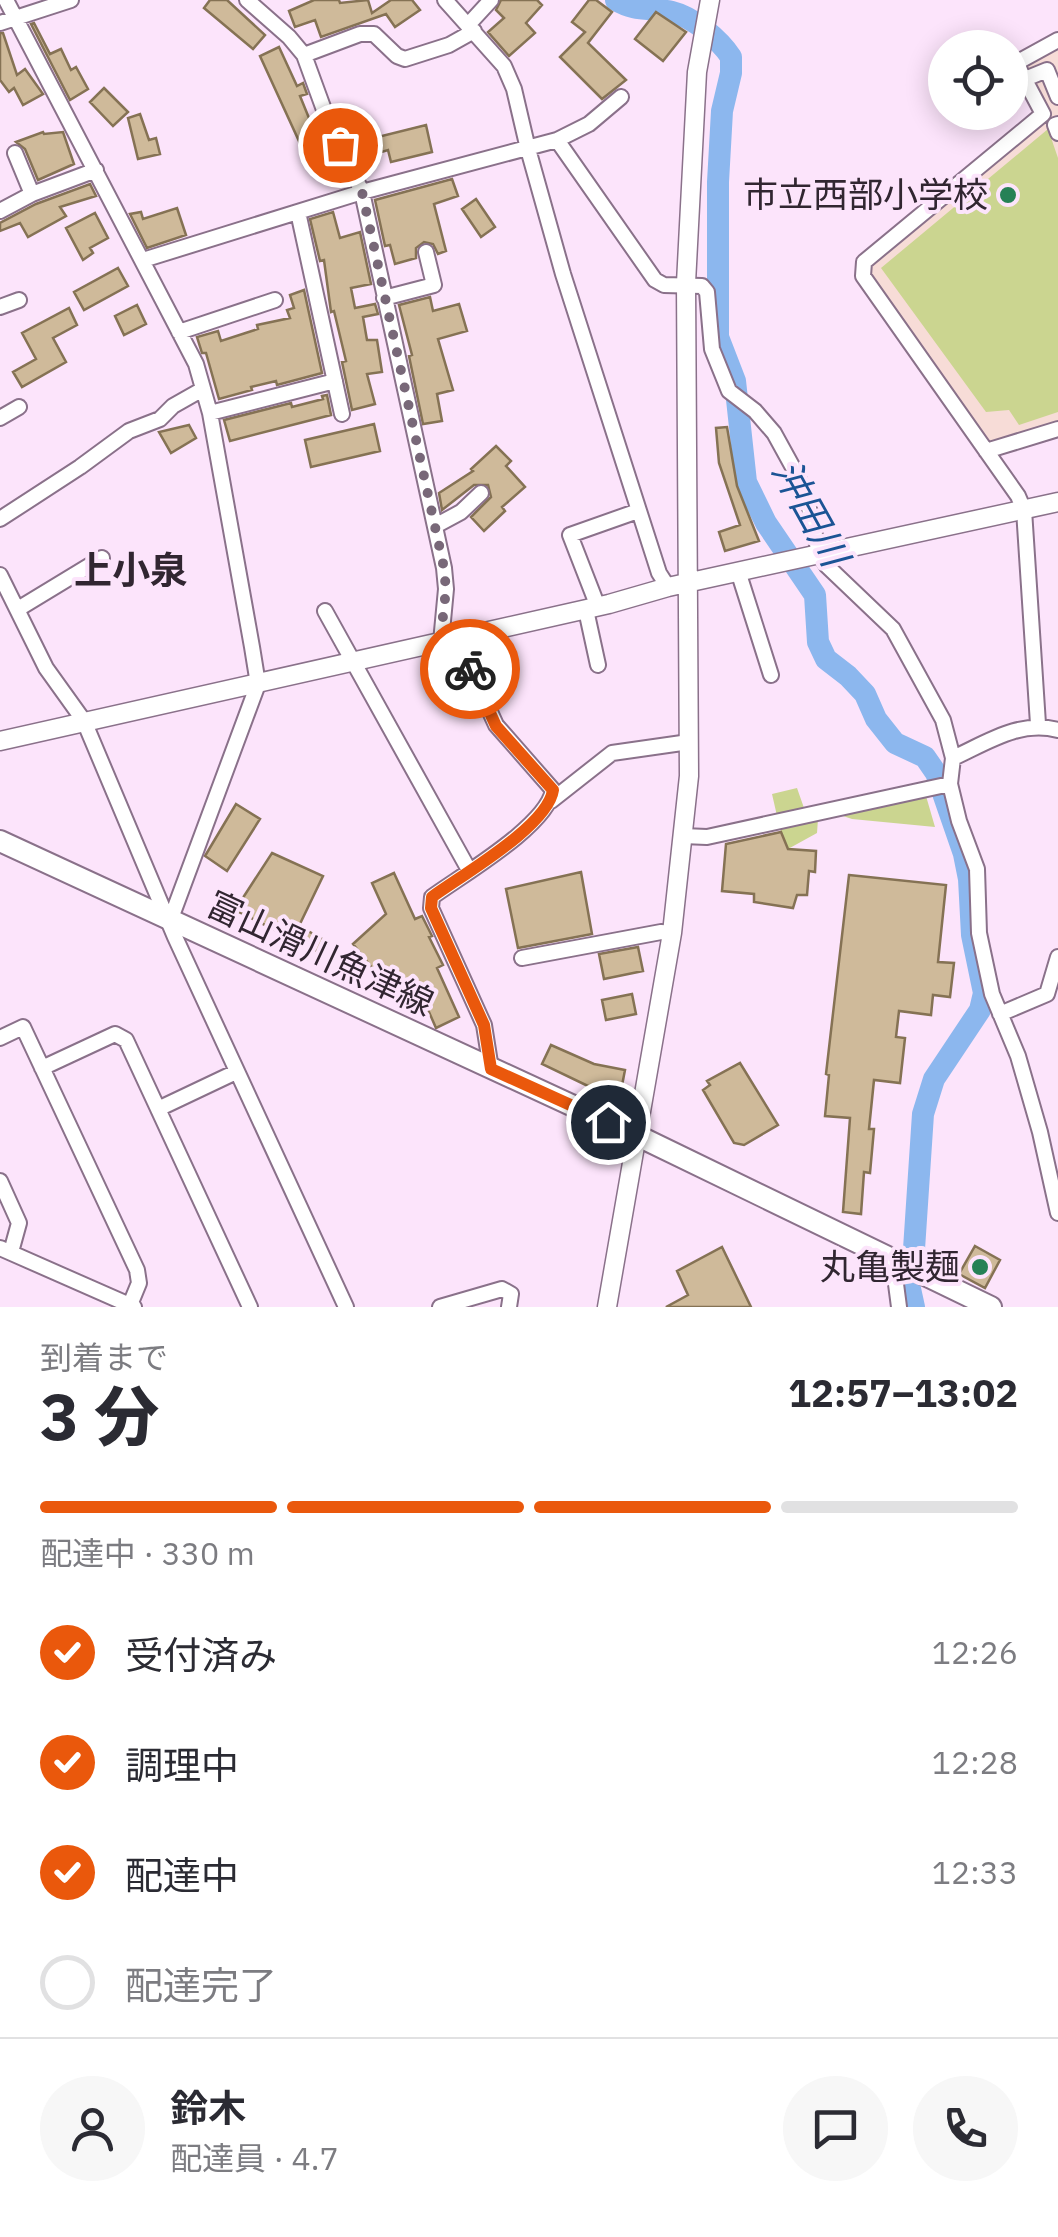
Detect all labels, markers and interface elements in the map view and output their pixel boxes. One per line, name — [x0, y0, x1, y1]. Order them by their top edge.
map controls — [928, 30, 1028, 130]
button: locate — [928, 30, 1028, 130]
pin — [298, 103, 383, 188]
icon: bag — [313, 118, 368, 173]
place label: 市立西部小学校 — [743, 171, 988, 217]
marker: 市立西部小学校 — [997, 184, 1019, 206]
water label: 沖田川 — [762, 451, 862, 577]
district label: 上小泉 — [74, 545, 188, 594]
courier — [420, 619, 520, 719]
icon: bike — [443, 642, 498, 697]
street label: 富山滑川魚津線 — [200, 880, 441, 1026]
pin — [566, 1080, 651, 1165]
icon: home — [581, 1095, 636, 1150]
place label: 丸亀製麺 — [820, 1243, 960, 1289]
marker: 丸亀製麺 — [969, 1256, 991, 1278]
text: 到着まで — [40, 1336, 168, 1378]
text: 12:57–13:02 — [788, 1368, 1018, 1417]
text: 3 分 — [40, 1373, 159, 1458]
text: 配達中 · 330 m — [40, 1532, 255, 1574]
icon: check — [40, 1625, 95, 1680]
text: 受付済み — [125, 1630, 277, 1679]
text: 12:26 — [932, 1631, 1018, 1673]
icon: check — [40, 1735, 95, 1790]
text: 調理中 — [125, 1740, 239, 1789]
text: 12:28 — [932, 1741, 1018, 1783]
icon: check — [40, 1845, 95, 1900]
text: 配達中 — [125, 1850, 239, 1899]
text: 12:33 — [932, 1851, 1018, 1893]
text: 配達完了 — [125, 1960, 277, 2009]
button: person — [40, 2076, 145, 2181]
button: chat — [783, 2076, 888, 2181]
button: phone — [913, 2076, 1018, 2181]
text: 鈴木 — [170, 2083, 246, 2132]
text: 配達員 · 4.7 — [170, 2137, 339, 2179]

